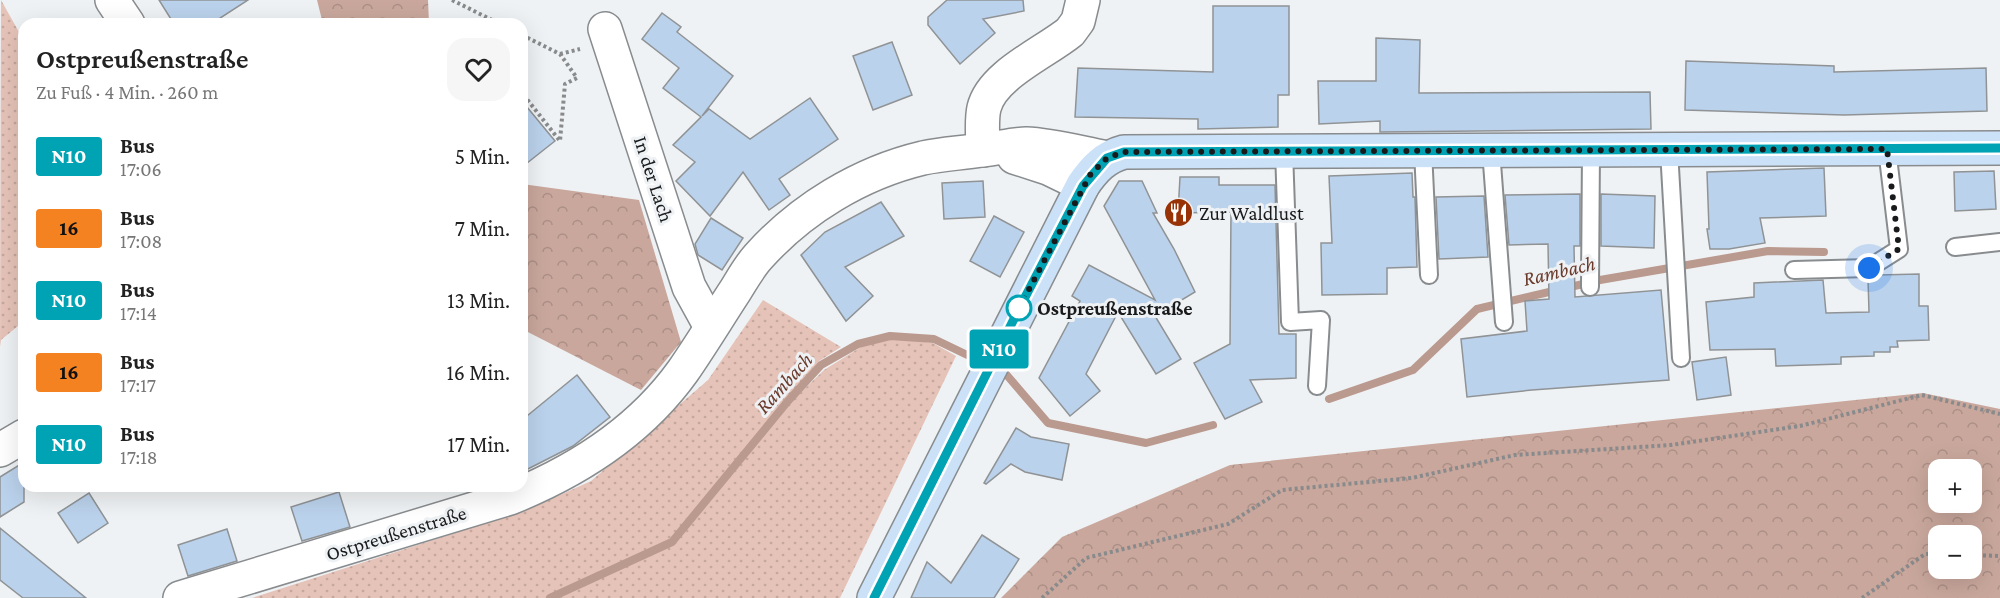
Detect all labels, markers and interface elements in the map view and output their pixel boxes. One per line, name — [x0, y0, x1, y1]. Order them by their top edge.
button: heart — [447, 38, 510, 101]
text: Ostpreußenstraße — [36, 43, 248, 74]
text: Zu Fuß · 4 Min. · 260 m — [36, 81, 218, 103]
text: Bus — [120, 133, 154, 158]
street label: In der Lach — [630, 133, 678, 225]
text: N10 — [52, 144, 86, 168]
text: 5 Min. — [455, 144, 510, 169]
text: 17:06 — [120, 158, 162, 180]
restaurant icon: Zur Waldlust — [1162, 197, 1194, 229]
place label: Zur Waldlust — [1199, 202, 1304, 224]
text: Bus — [120, 205, 154, 230]
text: 16 — [59, 216, 79, 240]
text: 7 Min. — [455, 216, 510, 241]
text: 17:08 — [120, 230, 162, 252]
water label: Rambach — [1521, 251, 1597, 291]
your location — [1854, 253, 1884, 283]
text: Bus — [120, 277, 154, 302]
text: N10 — [52, 288, 86, 312]
text: 13 Min. — [447, 288, 510, 313]
marker: Ostpreußenstraße — [1006, 295, 1032, 321]
place label: Ostpreußenstraße — [1037, 297, 1193, 319]
text: 17:14 — [120, 302, 157, 324]
line badge: N10 — [964, 330, 1034, 368]
text: N10 — [982, 337, 1016, 361]
water label: Rambach — [751, 348, 817, 418]
text: Bus — [120, 349, 154, 374]
text: 16 — [59, 360, 79, 384]
text: 16 Min. — [447, 360, 510, 385]
text: 17:17 — [120, 374, 156, 396]
text: Bus — [120, 421, 154, 446]
text: N10 — [52, 432, 86, 456]
text: 17 Min. — [448, 432, 510, 457]
text: 17:18 — [120, 446, 158, 468]
map controls — [1928, 459, 1982, 579]
button: + — [1928, 459, 1982, 513]
street label: Ostpreußenstraße — [323, 501, 469, 566]
button: − — [1928, 525, 1982, 579]

